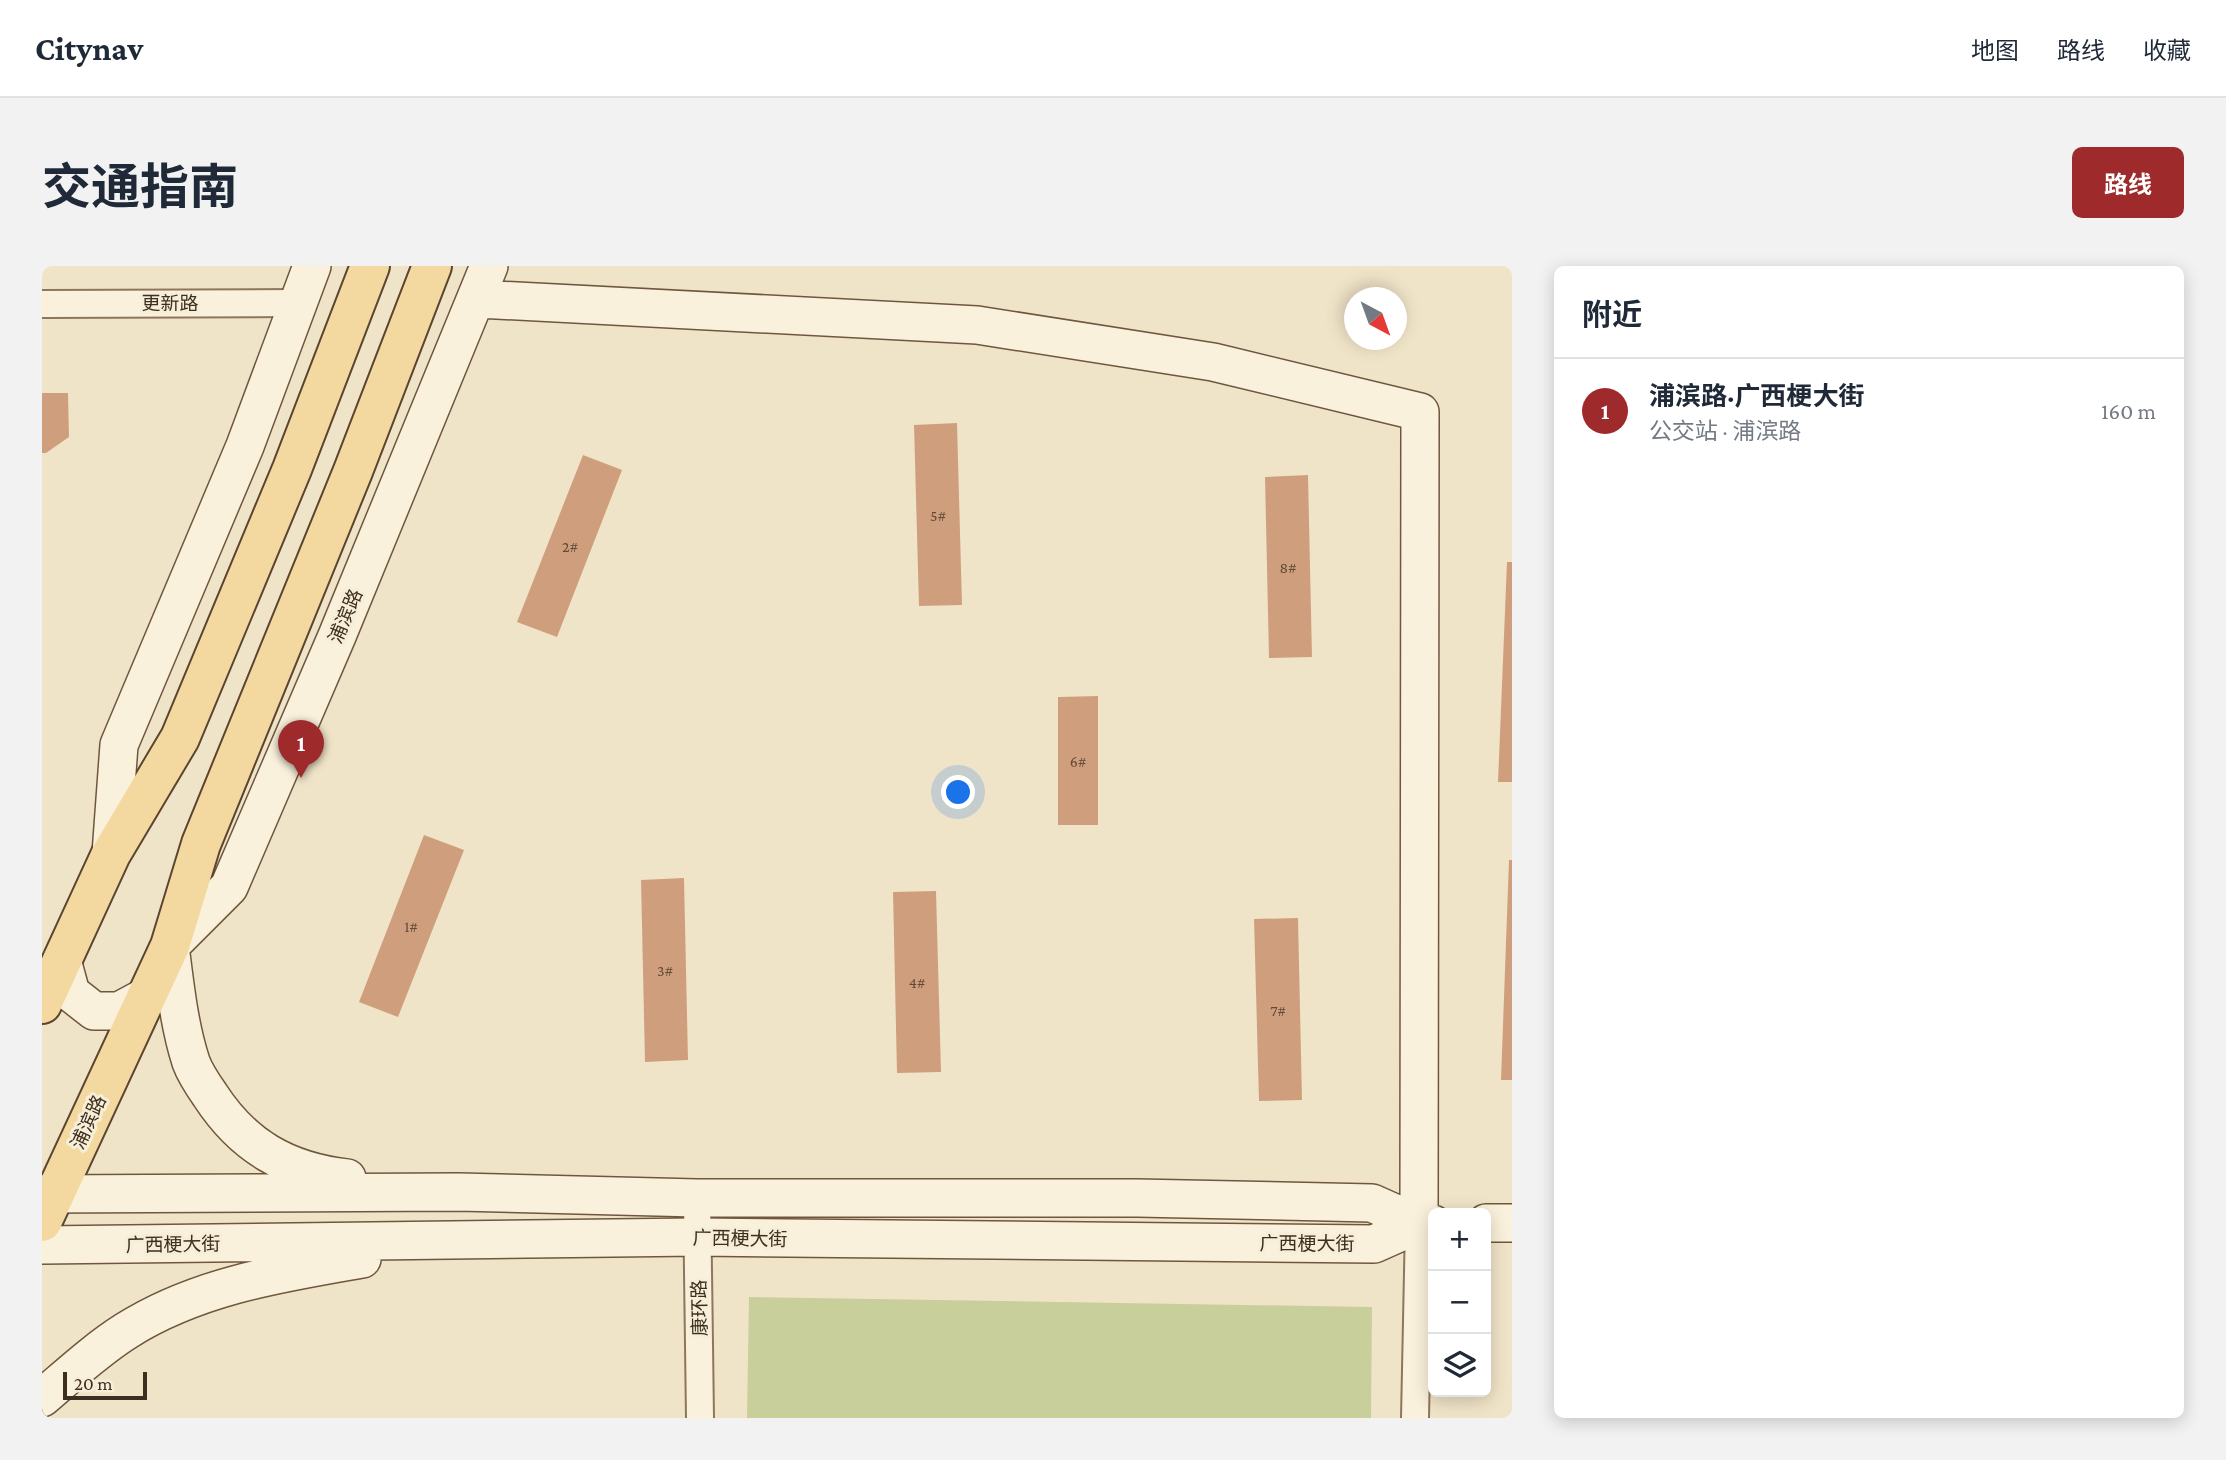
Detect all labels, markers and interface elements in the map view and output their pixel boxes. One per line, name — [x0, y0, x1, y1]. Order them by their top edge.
text: Citynav — [35, 30, 143, 67]
text: 地图 — [1971, 37, 2019, 64]
text: 路线 — [2057, 37, 2105, 64]
text: 收藏 — [2143, 37, 2191, 64]
button: 路线 — [2072, 147, 2184, 218]
text: 交通指南 — [42, 160, 238, 215]
north arrow — [1344, 287, 1407, 350]
street label: 更新路 — [141, 293, 199, 314]
text: 附近 — [1582, 298, 1642, 331]
text: 浦滨路·广西梗大街 — [1649, 382, 1865, 411]
text: 1 — [1601, 398, 1609, 424]
text: 160 m — [2101, 398, 2156, 424]
text: 公交站 · 浦滨路 — [1649, 418, 1801, 444]
house number: 5# — [930, 507, 946, 524]
house number: 2# — [562, 538, 578, 555]
house number: 8# — [1280, 559, 1296, 576]
street label: 浦滨路 — [325, 586, 366, 647]
pin: 1 — [278, 720, 324, 778]
house number: 6# — [1070, 753, 1086, 770]
your location — [941, 775, 975, 809]
house number: 1# — [404, 918, 418, 935]
house number: 3# — [657, 962, 673, 979]
house number: 4# — [909, 974, 925, 991]
house number: 7# — [1270, 1002, 1286, 1019]
street label: 浦滨路 — [67, 1092, 110, 1152]
map controls — [1428, 1208, 1491, 1397]
button: + — [1428, 1208, 1491, 1271]
street label: 广西梗大街 — [692, 1227, 788, 1250]
street label: 广西梗大街 — [125, 1233, 221, 1256]
street label: 广西梗大街 — [1259, 1233, 1355, 1254]
button: − — [1428, 1271, 1491, 1334]
street label: 康环路 — [689, 1279, 710, 1337]
button: layers — [1428, 1334, 1491, 1397]
scale bar — [63, 1369, 147, 1401]
text: 20 m — [74, 1373, 113, 1394]

